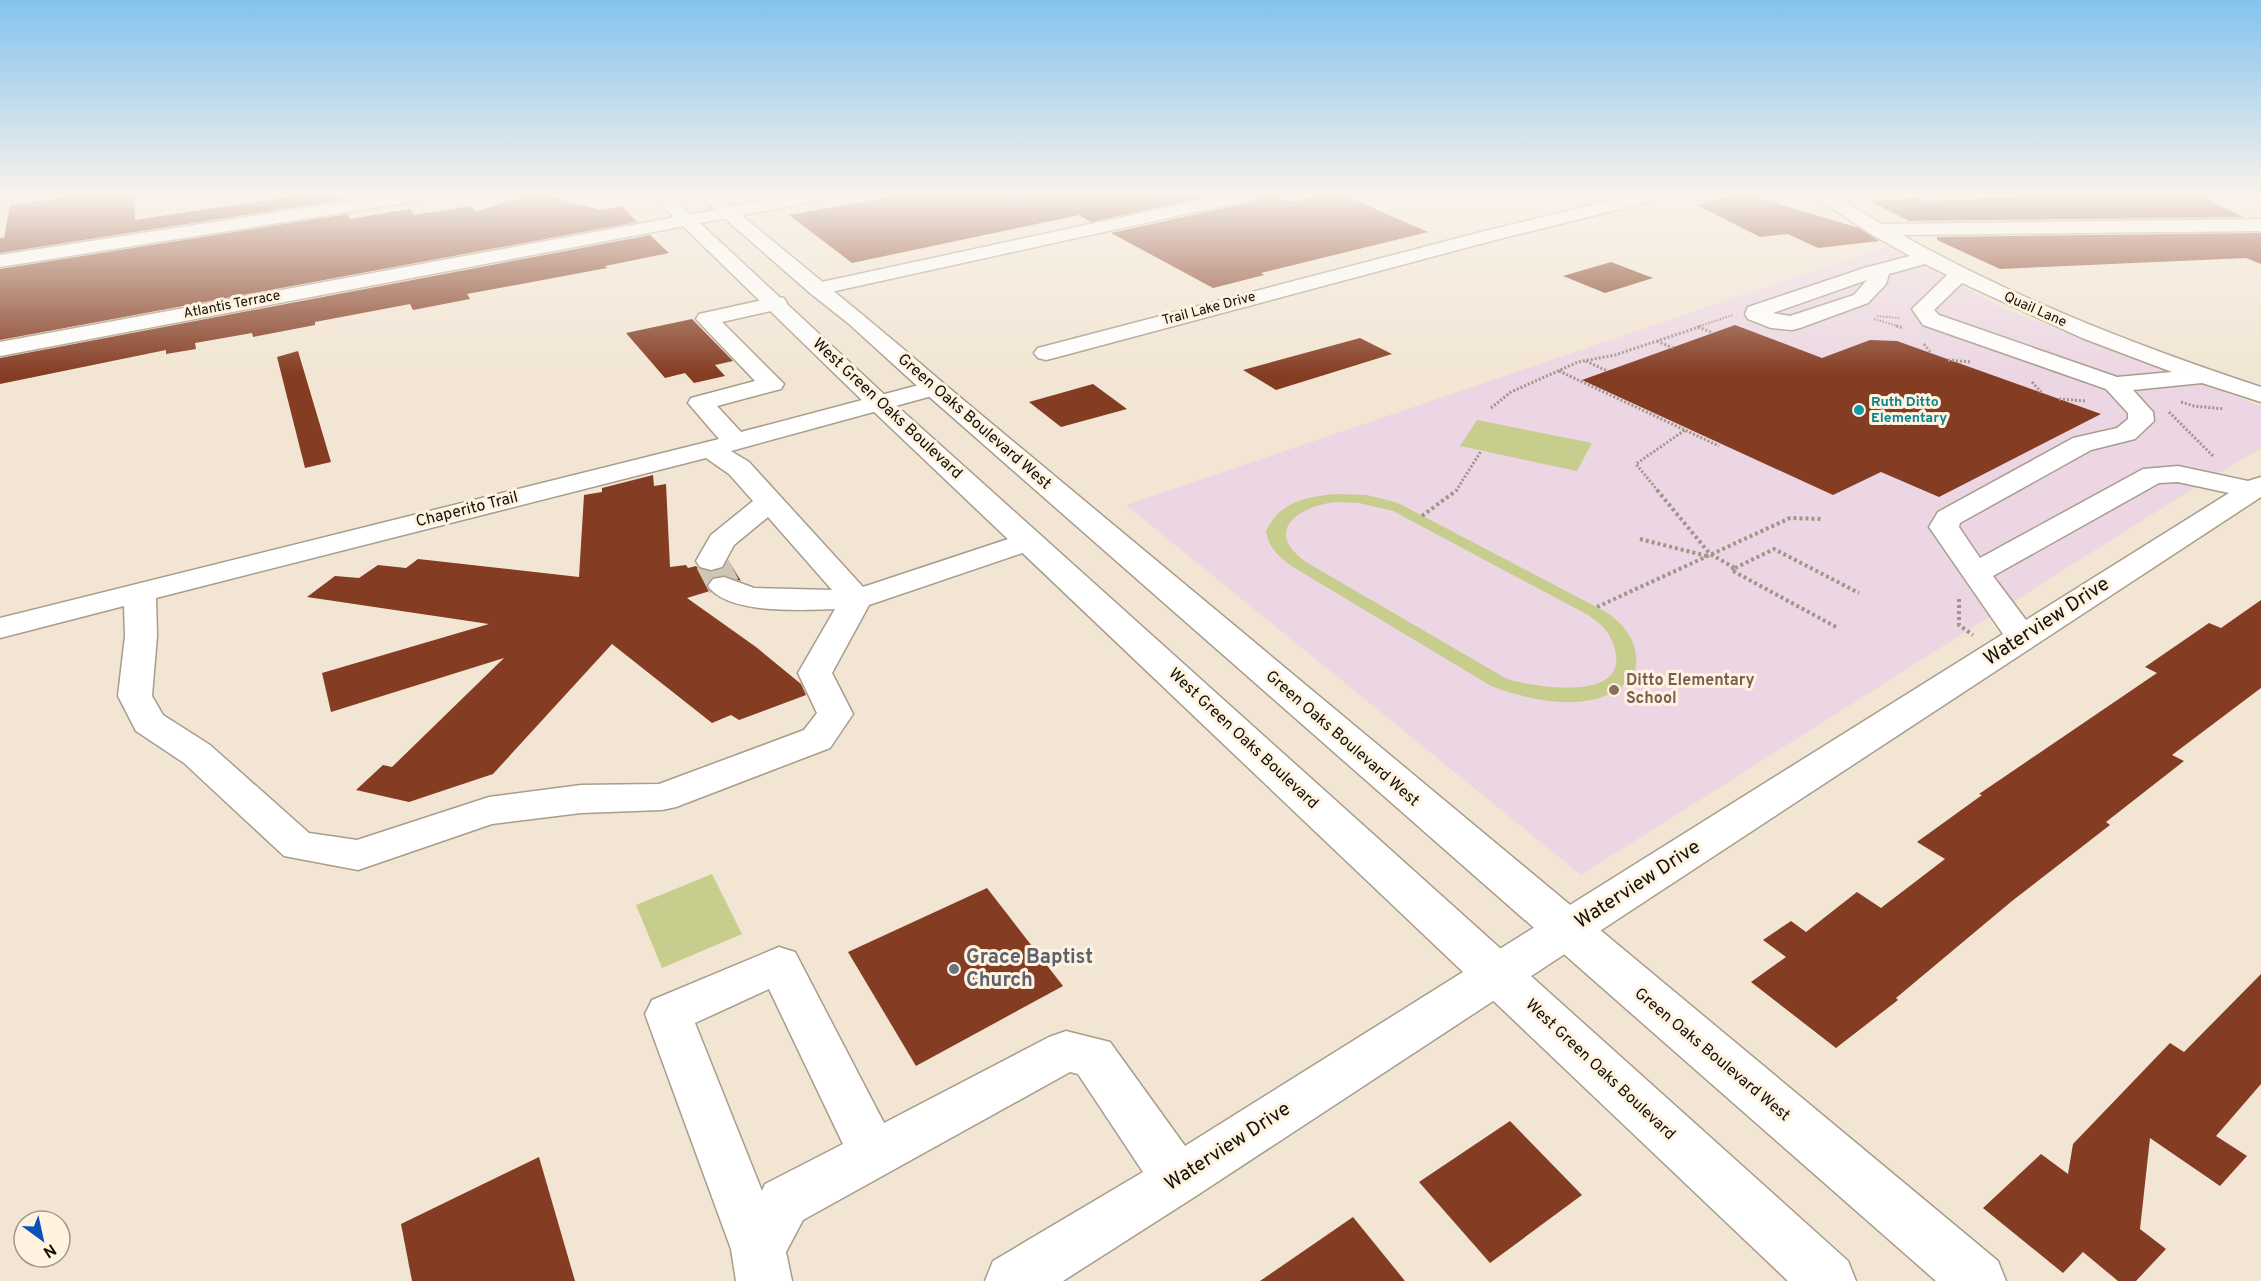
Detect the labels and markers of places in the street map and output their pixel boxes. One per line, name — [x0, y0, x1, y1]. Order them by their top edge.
place label: Ruth Ditto Elementary — [1871, 394, 1947, 427]
marker: Ruth Ditto Elementary — [1852, 403, 1866, 417]
place label: Ditto Elementary School — [1626, 671, 1755, 709]
marker: Ditto Elementary School — [1607, 683, 1621, 697]
place label: Grace Baptist Church — [966, 945, 1093, 994]
marker: Grace Baptist Church — [947, 962, 961, 976]

